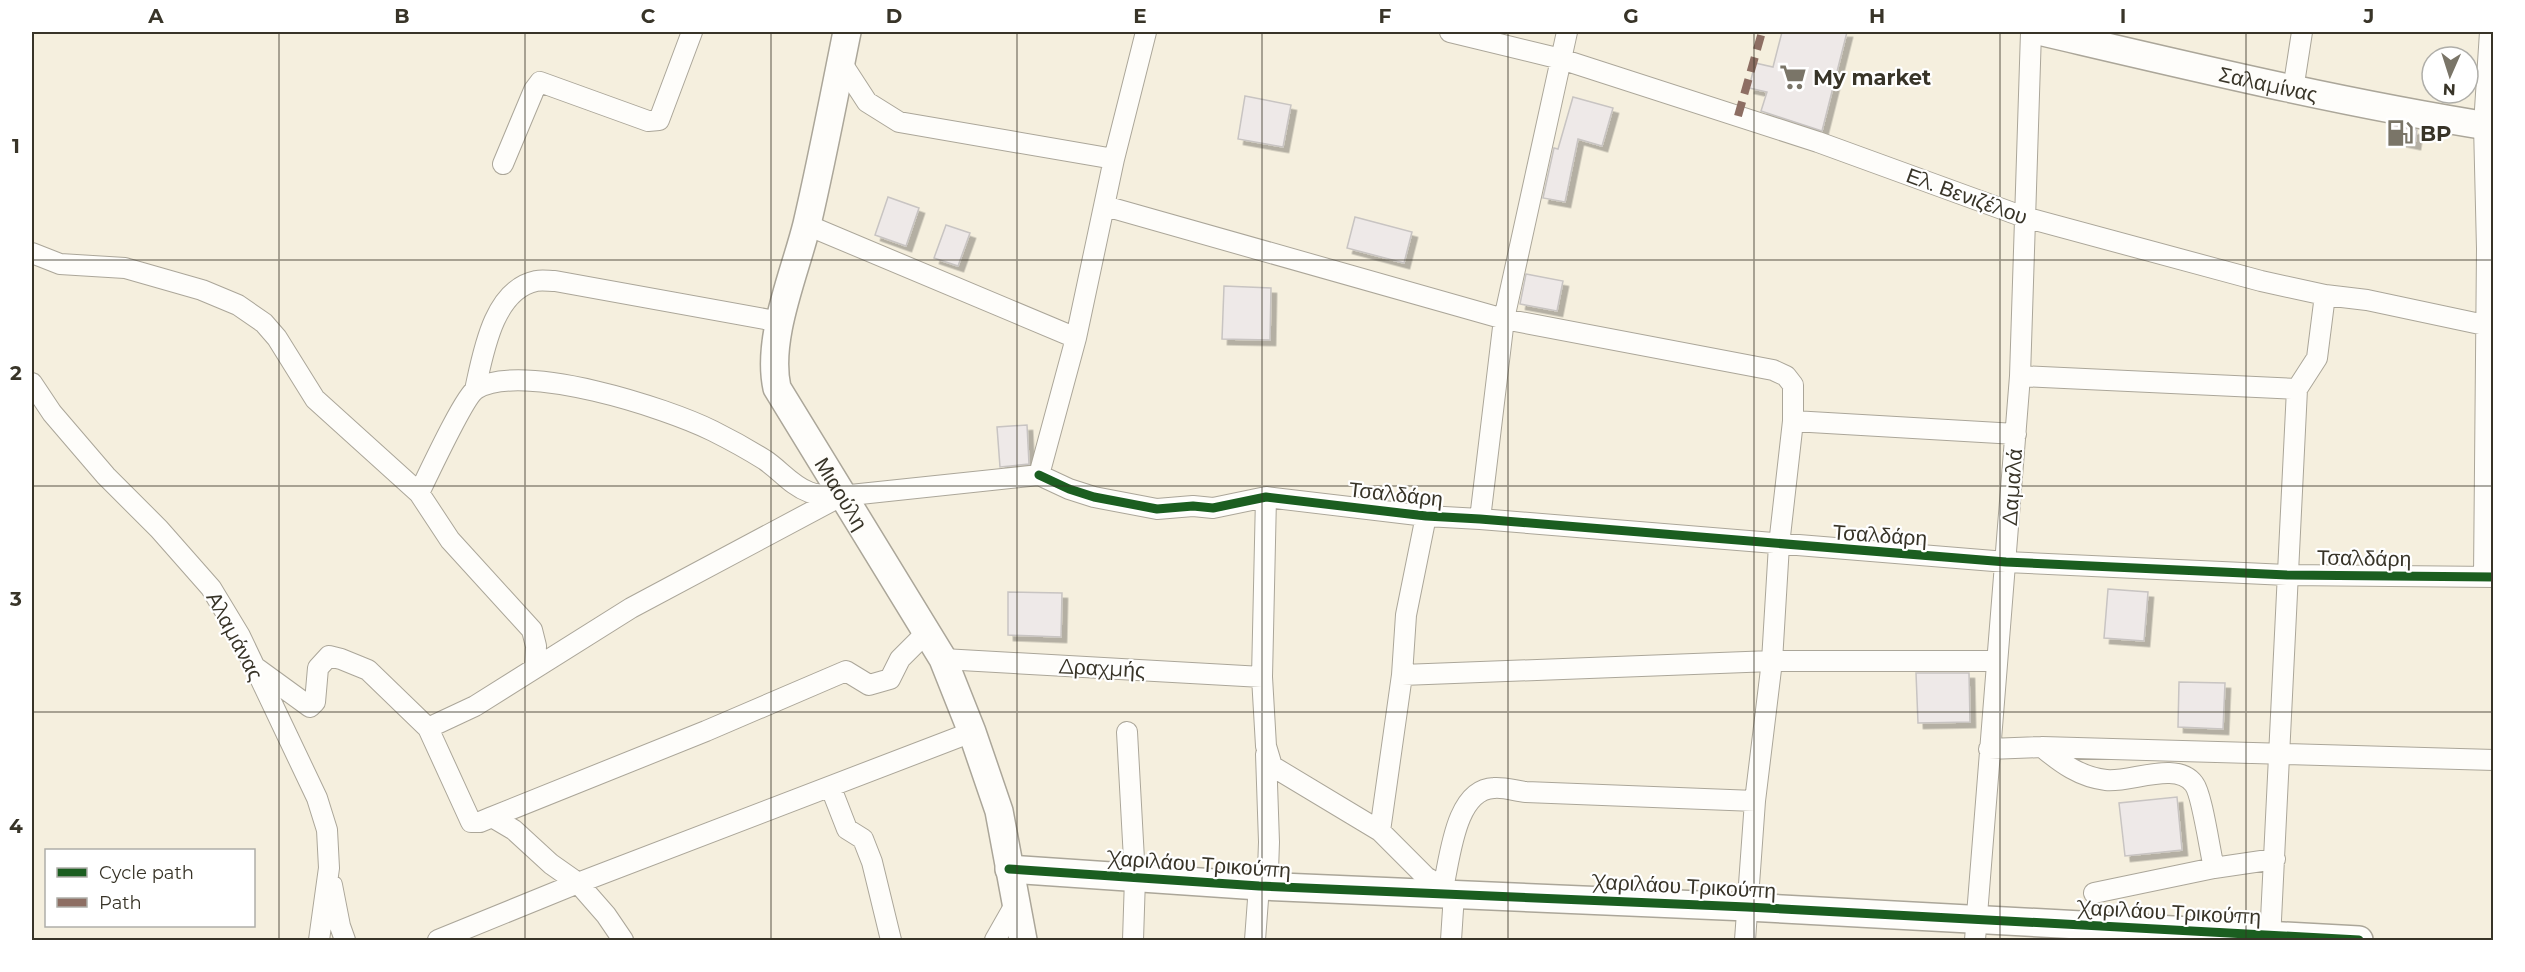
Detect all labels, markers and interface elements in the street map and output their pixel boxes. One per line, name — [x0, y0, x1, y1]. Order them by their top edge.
text: A — [147, 4, 164, 28]
text: B — [394, 4, 410, 28]
text: C — [641, 4, 656, 28]
text: D — [886, 4, 902, 28]
text: E — [1133, 4, 1147, 28]
text: F — [1379, 4, 1392, 28]
text: G — [1623, 4, 1639, 28]
text: H — [1869, 4, 1885, 28]
text: I — [2120, 4, 2126, 28]
text: J — [2363, 4, 2374, 28]
north arrow — [2420, 45, 2480, 105]
street label: Σαλαμίνας — [2216, 61, 2320, 106]
supermarket icon: My market — [1778, 62, 1808, 92]
place label: My market — [1813, 65, 1931, 90]
text: N — [2442, 80, 2456, 99]
fuel station icon: BP — [2385, 118, 2415, 148]
place label: BP — [2420, 121, 2451, 146]
text: 1 — [12, 134, 20, 158]
street label: Ελ. Βενιζέλου — [1903, 163, 2031, 229]
text: 2 — [10, 361, 22, 385]
street label: Δαμαλά — [1997, 448, 2027, 526]
street label: Μιαούλη — [810, 452, 873, 534]
street label: Τσαλδάρη — [1348, 477, 1444, 511]
street label: Τσαλδάρη — [1832, 519, 1928, 551]
street label: Τσαλδάρη — [2317, 545, 2411, 571]
text: 3 — [9, 587, 22, 611]
street label: Αλαμάνας — [201, 587, 269, 685]
street label: Δραχμής — [1058, 653, 1146, 683]
text: 4 — [9, 814, 23, 838]
street label: Χαριλάου Τρικούπη — [1105, 845, 1292, 883]
legend — [45, 849, 255, 927]
text: Cycle path — [99, 862, 194, 884]
street label: Χαριλάου Τρικούπη — [1590, 869, 1777, 903]
text: Path — [99, 892, 142, 914]
street label: Χαριλάου Τρικούπη — [2075, 895, 2262, 929]

